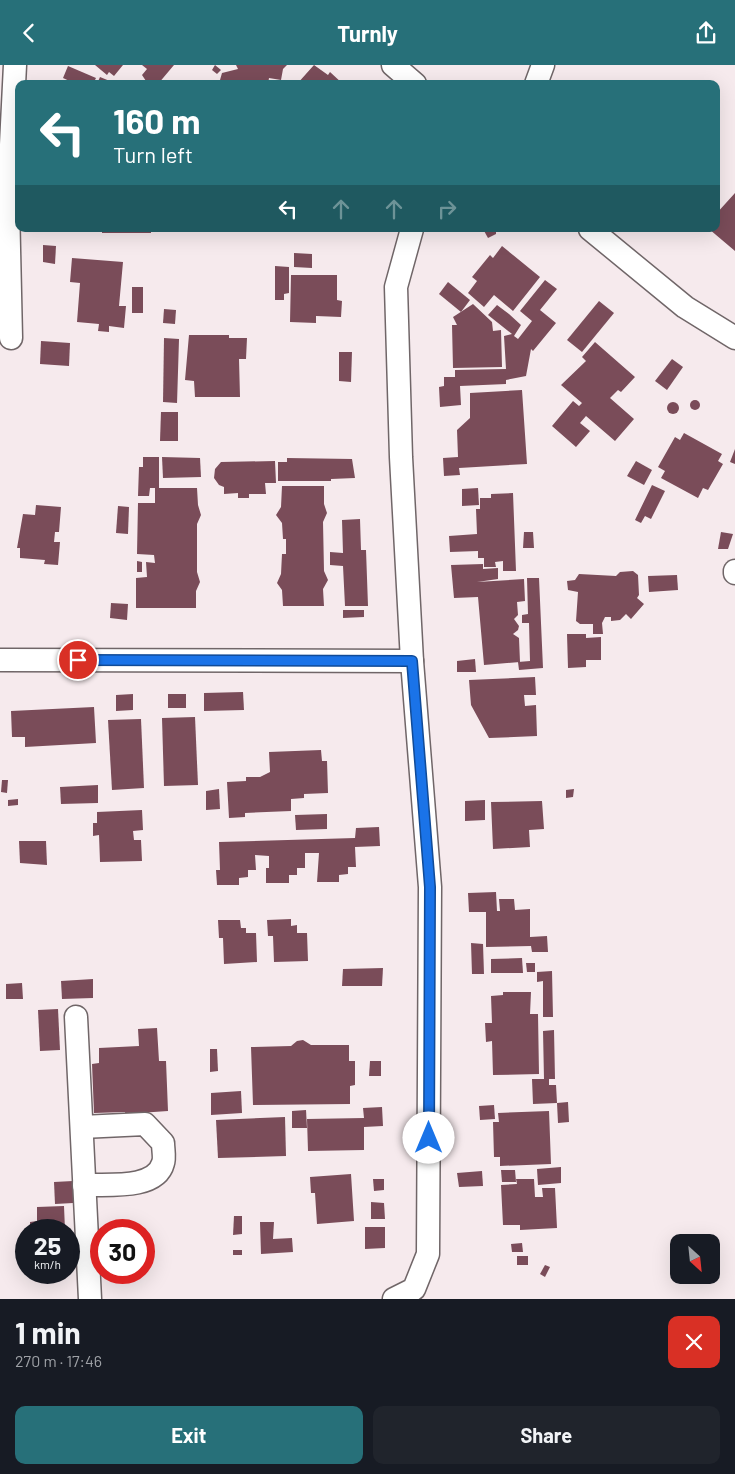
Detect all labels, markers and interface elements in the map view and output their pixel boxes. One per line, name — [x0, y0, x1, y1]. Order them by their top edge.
icon: back — [15, 19, 43, 47]
icon: share — [692, 19, 720, 47]
text: Turnly — [337, 20, 398, 46]
text: 160 m — [113, 99, 200, 141]
icon: left — [30, 100, 95, 165]
text: Turn left — [113, 141, 193, 167]
icon: left — [274, 195, 302, 223]
icon: ahead — [327, 195, 355, 223]
icon: ahead — [380, 195, 408, 223]
icon: right — [433, 195, 461, 223]
pin — [57, 639, 99, 681]
icon: arrive — [64, 646, 92, 674]
position arrow — [402, 1111, 454, 1163]
speed limit sign: 30 — [90, 1219, 155, 1284]
text: 25 — [34, 1230, 61, 1260]
north arrow — [670, 1234, 720, 1284]
map controls — [670, 1234, 720, 1284]
text: km/h — [34, 1257, 61, 1271]
text: 1 min — [15, 1314, 81, 1350]
button: close — [668, 1316, 720, 1368]
text: 270 m · 17:46 — [15, 1351, 102, 1370]
button: Exit — [15, 1406, 363, 1464]
button: Share — [373, 1406, 720, 1464]

